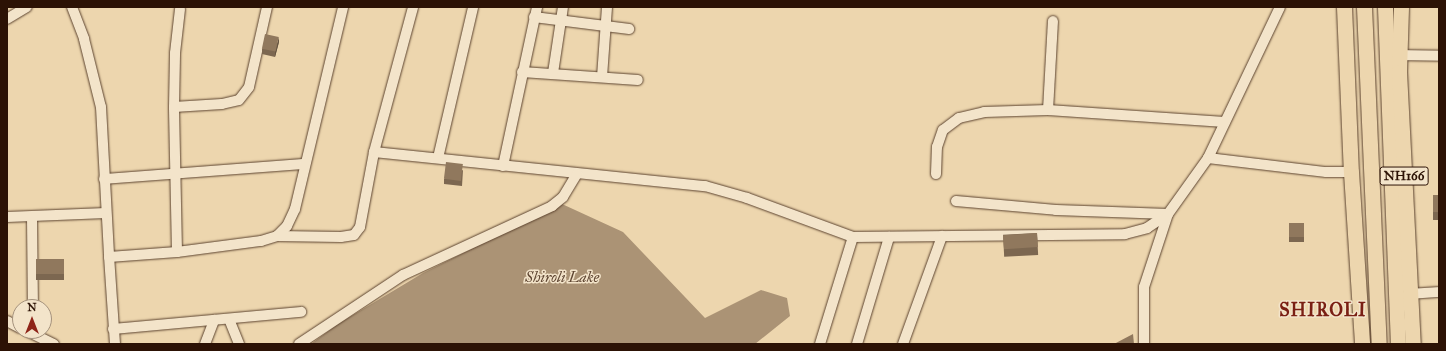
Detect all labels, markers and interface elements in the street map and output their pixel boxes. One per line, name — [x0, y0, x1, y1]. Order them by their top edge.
road number: NH166 — [1379, 165, 1429, 187]
water label: Shiroli Lake — [525, 269, 599, 287]
north arrow — [12, 299, 52, 339]
district label: SHIROLI — [1279, 299, 1367, 321]
text: N — [27, 301, 37, 314]

